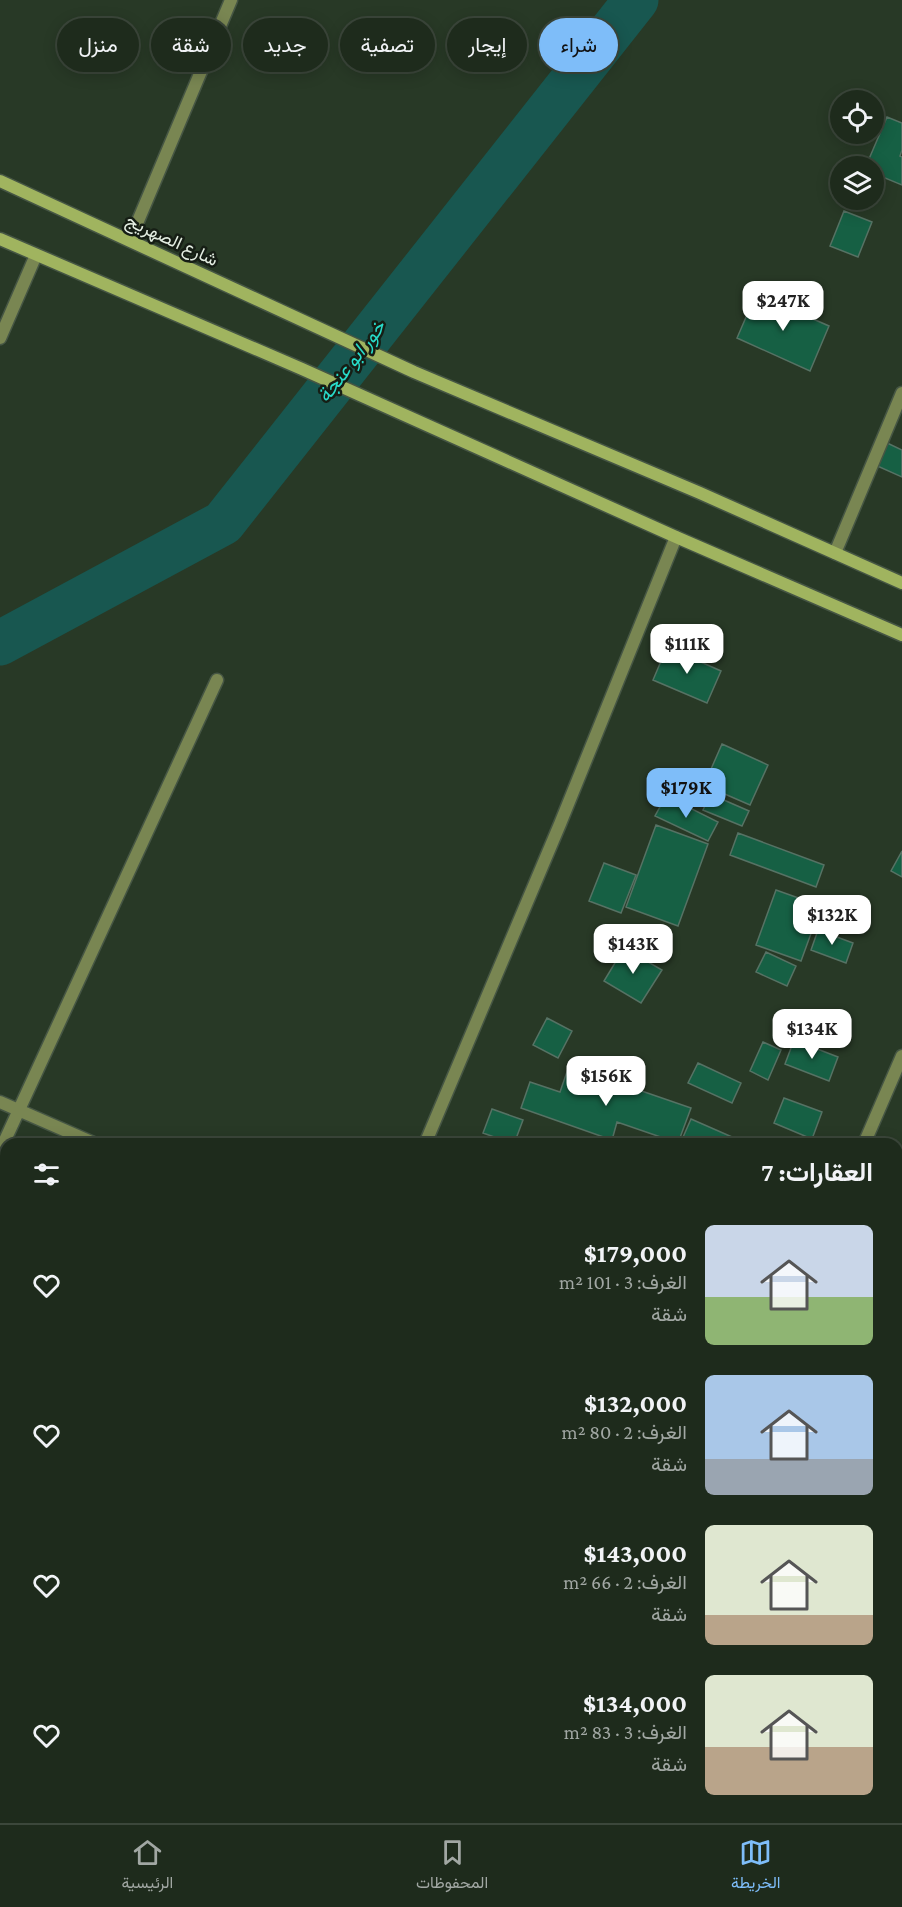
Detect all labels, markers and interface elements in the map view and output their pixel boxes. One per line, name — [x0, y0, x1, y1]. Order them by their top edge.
chip: منزل — [57, 18, 139, 72]
chip: شقة — [151, 18, 231, 72]
chip: جديد — [243, 18, 328, 72]
chip: تصفية — [340, 18, 435, 72]
chip: إيجار — [447, 18, 527, 72]
chip: شراء — [539, 18, 618, 72]
map controls — [830, 90, 884, 210]
button: locate — [830, 90, 884, 144]
button: layers — [830, 156, 884, 210]
street label: شارع الصهريج — [122, 210, 221, 272]
pin: $247K — [741, 281, 825, 332]
text: $247K — [757, 289, 809, 311]
water label: خور ابو عنجة — [312, 315, 392, 407]
pin: $111K — [645, 624, 729, 675]
text: $111K — [664, 632, 710, 654]
pin: $179K — [644, 768, 728, 819]
text: $179K — [661, 776, 711, 798]
pin: $132K — [790, 895, 874, 946]
text: $132K — [807, 903, 857, 925]
pin: $143K — [591, 924, 675, 975]
text: $143K — [608, 932, 658, 954]
pin: $134K — [770, 1009, 854, 1060]
text: $134K — [787, 1017, 837, 1039]
pin: $156K — [564, 1056, 648, 1107]
text: $156K — [581, 1064, 631, 1086]
icon: filters — [30, 1158, 63, 1191]
text: العقارات: 7 — [761, 1158, 873, 1187]
text: $179,000 — [584, 1239, 687, 1268]
icon: home — [753, 1249, 825, 1321]
icon: heart — [30, 1269, 63, 1302]
text: الغرف: 3 · 101 m² — [559, 1271, 687, 1293]
text: شقة — [651, 1303, 687, 1325]
text: $132,000 — [584, 1389, 687, 1418]
icon: home — [753, 1399, 825, 1471]
icon: heart — [30, 1419, 63, 1452]
text: الغرف: 2 · 80 m² — [562, 1421, 687, 1443]
text: شقة — [651, 1453, 687, 1475]
text: $143,000 — [583, 1539, 687, 1568]
icon: home — [753, 1549, 825, 1621]
icon: heart — [30, 1569, 63, 1602]
text: الغرف: 2 · 66 m² — [563, 1571, 687, 1593]
text: شقة — [651, 1603, 687, 1625]
text: $134,000 — [583, 1689, 687, 1718]
icon: home — [753, 1699, 825, 1771]
icon: heart — [30, 1719, 63, 1752]
text: الغرف: 3 · 83 m² — [564, 1721, 687, 1743]
text: شقة — [651, 1753, 687, 1775]
tab: الرئيسية — [121, 1836, 173, 1897]
tab: المحفوظات — [416, 1836, 488, 1897]
tab: الخريطة — [731, 1836, 781, 1897]

